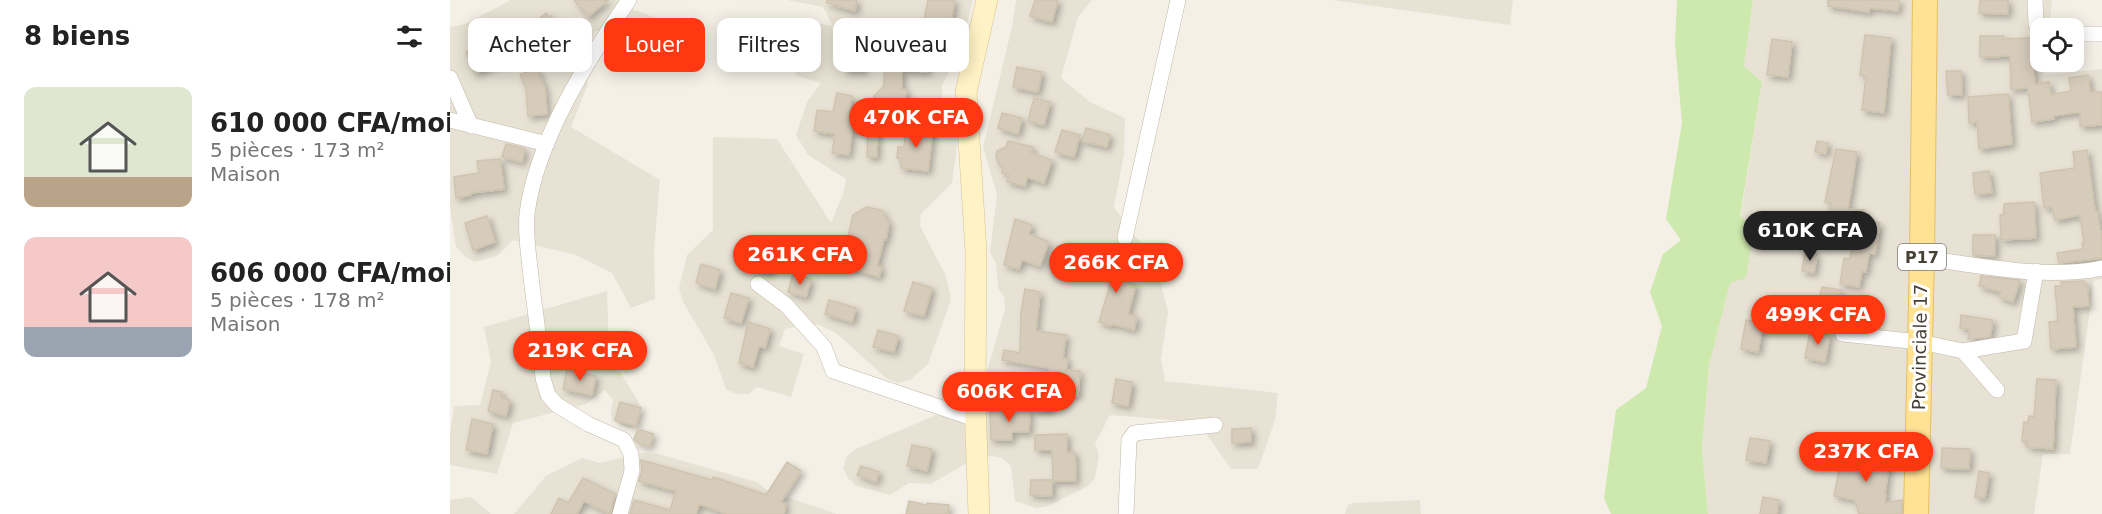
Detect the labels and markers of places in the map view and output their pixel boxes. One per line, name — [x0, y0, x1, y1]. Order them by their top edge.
pin: 470K CFA — [854, 98, 978, 149]
pin: 610K CFA — [1748, 211, 1872, 262]
pin: 261K CFA — [738, 235, 862, 286]
pin: 266K CFA — [1054, 243, 1178, 294]
pin: 499K CFA — [1756, 295, 1880, 346]
pin: 219K CFA — [518, 331, 642, 382]
pin: 606K CFA — [947, 372, 1071, 423]
pin: 237K CFA — [1804, 432, 1928, 483]

